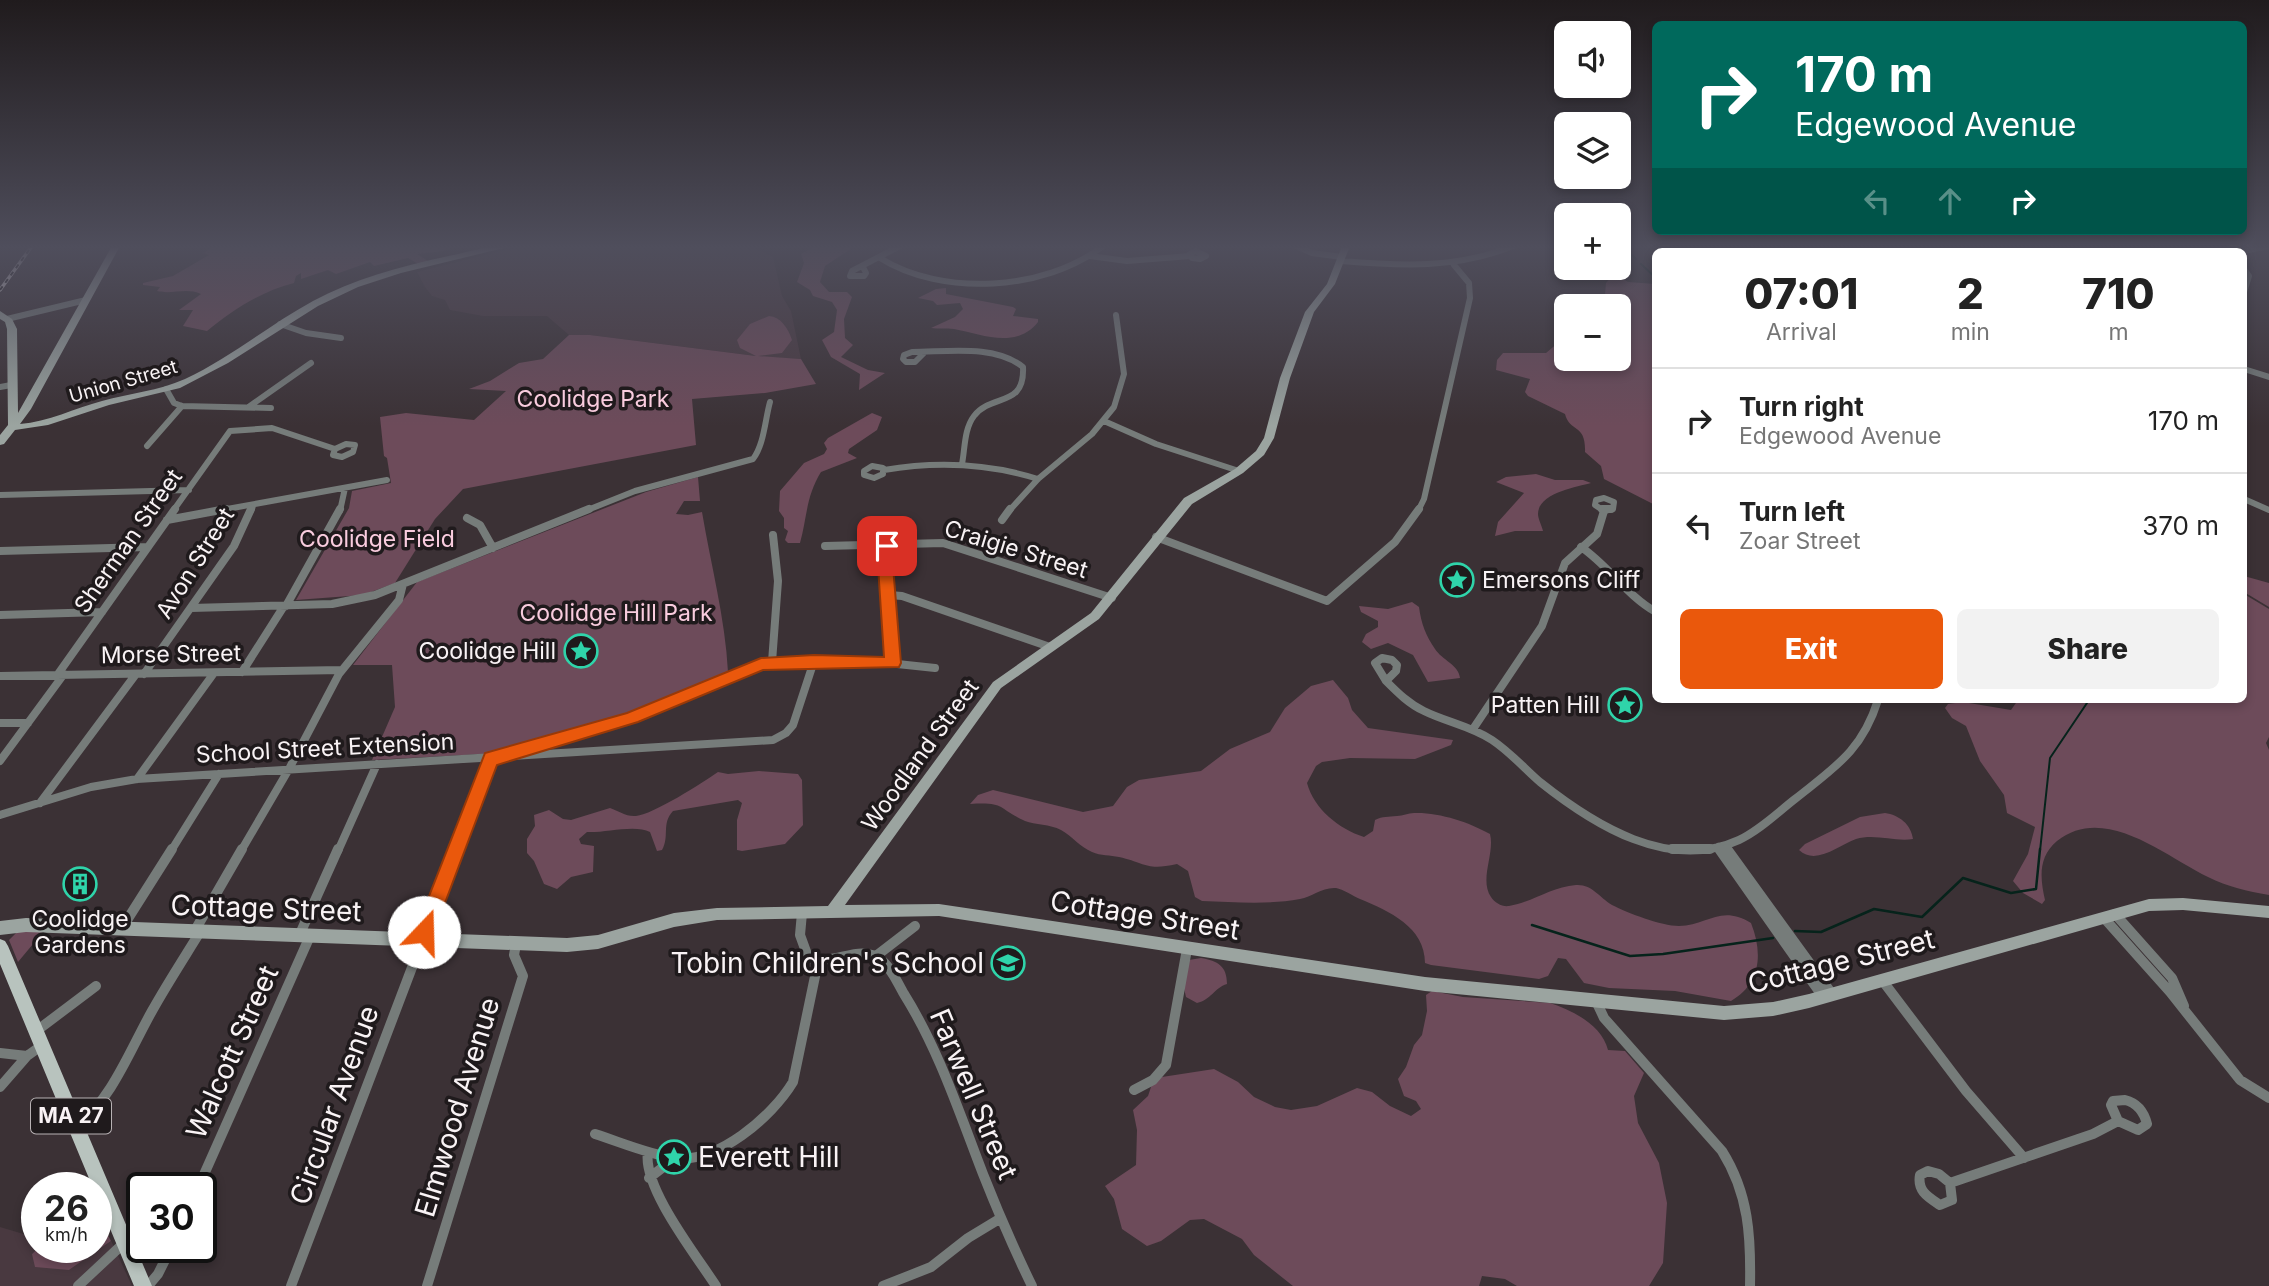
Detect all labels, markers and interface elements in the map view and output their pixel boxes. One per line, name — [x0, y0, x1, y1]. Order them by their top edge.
map controls — [1554, 21, 1631, 371]
button: sound — [1554, 21, 1631, 98]
text: 170 m — [1795, 45, 1933, 104]
icon: right — [1680, 49, 1771, 140]
text: Edgewood Avenue — [1795, 105, 2077, 144]
button: layers — [1554, 112, 1631, 189]
icon: left — [1858, 182, 1896, 220]
icon: ahead — [1931, 182, 1969, 220]
icon: right — [2004, 182, 2042, 220]
button: + — [1554, 203, 1631, 280]
text: 07:01 — [1744, 268, 1858, 319]
text: 2 — [1957, 268, 1984, 319]
text: 710 — [2082, 268, 2155, 319]
button: − — [1554, 294, 1631, 371]
text: Arrival — [1766, 318, 1837, 346]
text: min — [1951, 318, 1990, 346]
text: m — [2108, 318, 2129, 346]
street label: Union Street — [66, 355, 180, 408]
park label: Coolidge Park — [517, 385, 670, 413]
text: Turn right — [1739, 391, 1864, 422]
icon: right — [1680, 402, 1718, 440]
text: 170 m — [2148, 405, 2219, 436]
text: Edgewood Avenue — [1739, 422, 1941, 450]
street label: Sherman Street — [68, 463, 188, 618]
text: Turn left — [1739, 496, 1845, 527]
street label: Avon Street — [150, 502, 240, 624]
icon: left — [1680, 507, 1718, 545]
text: 370 m — [2142, 510, 2219, 541]
street label: Craigie Street — [941, 514, 1092, 584]
pin — [857, 516, 917, 576]
park label: Coolidge Field — [299, 525, 455, 553]
icon: arrive — [868, 527, 906, 565]
text: Zoar Street — [1739, 527, 1860, 555]
place icon: Emersons Cliff — [1438, 561, 1476, 599]
place label: Emersons Cliff — [1482, 566, 1641, 594]
park label: Coolidge Hill Park — [519, 599, 713, 627]
button: Exit — [1680, 609, 1943, 689]
button: Share — [1957, 609, 2219, 689]
place icon: Coolidge Hill — [562, 632, 600, 670]
place label: Coolidge Hill — [419, 637, 556, 665]
street label: Morse Street — [101, 639, 242, 669]
street label: Woodland Street — [856, 673, 985, 836]
place icon: Patten Hill — [1606, 686, 1644, 724]
place label: Patten Hill — [1491, 691, 1600, 719]
street label: School Street Extension — [195, 727, 455, 769]
building icon: Coolidge Gardens — [61, 865, 99, 903]
street label: Cottage Street — [1048, 883, 1242, 947]
street label: Cottage Street — [170, 888, 362, 928]
position arrow — [387, 895, 461, 969]
place label: Coolidge Gardens — [31, 905, 129, 959]
street label: Cottage Street — [1744, 921, 1938, 1001]
school or university icon: Tobin Children's School — [989, 944, 1027, 982]
place label: Tobin Children's School — [670, 946, 984, 980]
street label: Walcott Street — [179, 960, 285, 1144]
street label: Elmwood Avenue — [407, 993, 507, 1221]
street label: Circular Avenue — [282, 1001, 386, 1209]
street label: Farwell Street — [923, 1004, 1025, 1184]
road number: MA 27 — [31, 1098, 111, 1134]
place icon: Everett Hill — [655, 1138, 693, 1176]
place label: Everett Hill — [698, 1140, 839, 1174]
speed limit sign: 30 — [126, 1172, 217, 1263]
text: 26 — [44, 1187, 89, 1229]
text: km/h — [45, 1224, 88, 1245]

